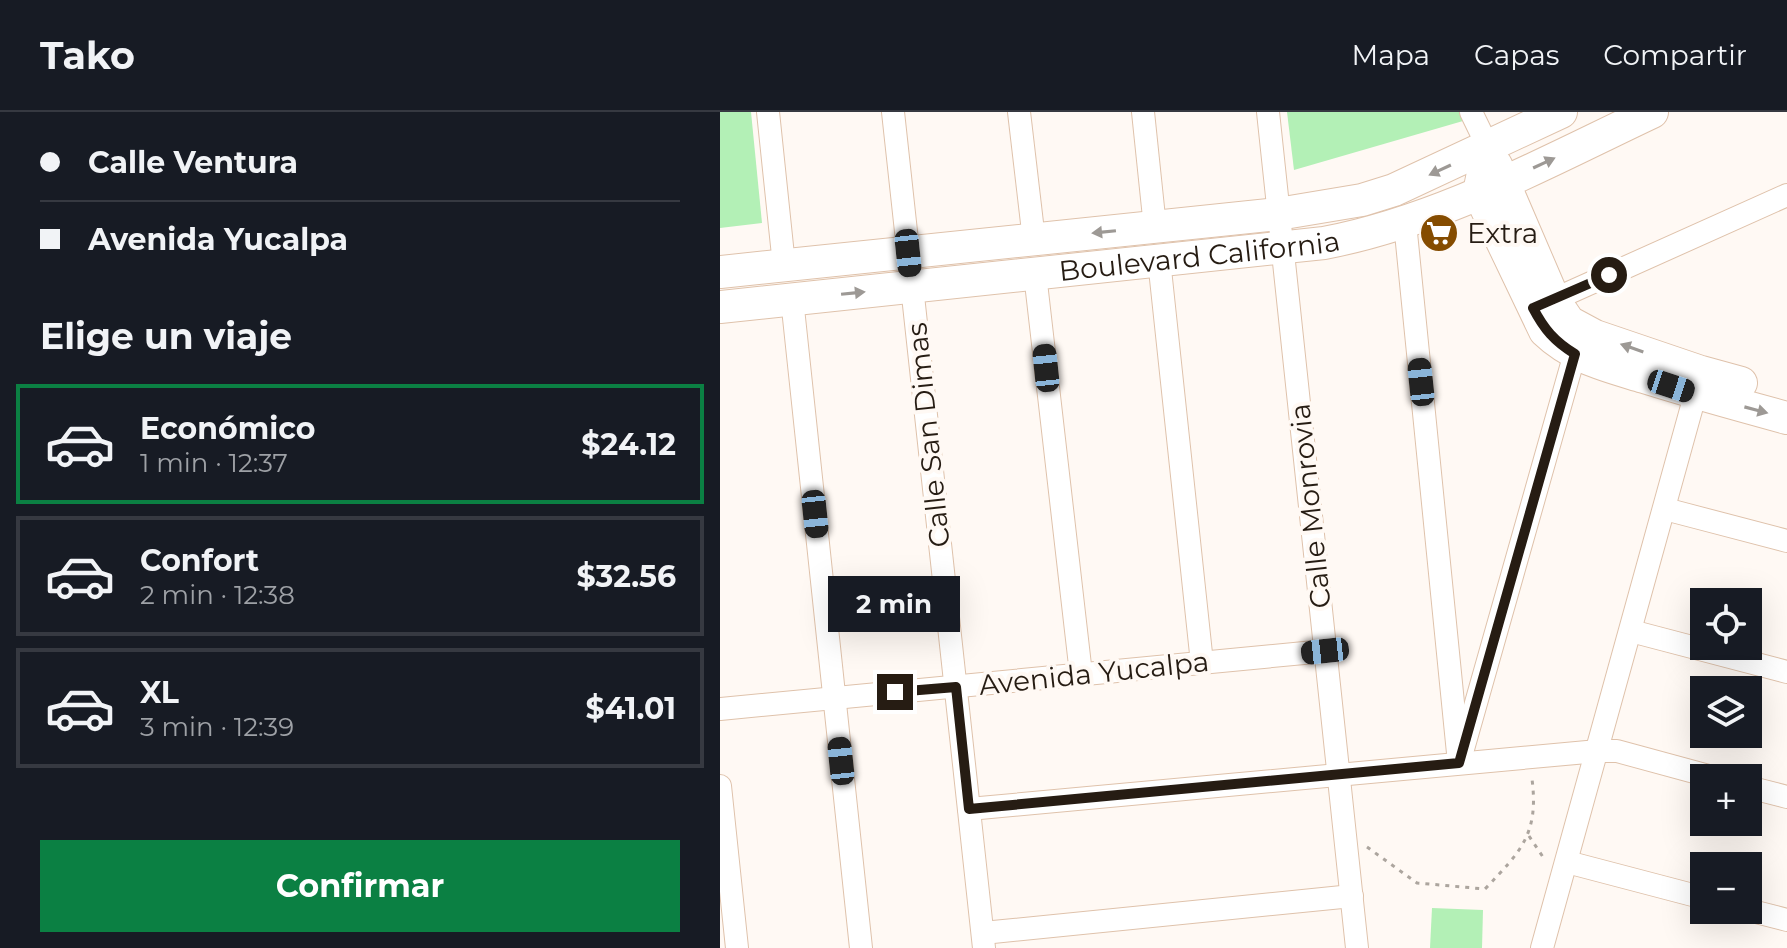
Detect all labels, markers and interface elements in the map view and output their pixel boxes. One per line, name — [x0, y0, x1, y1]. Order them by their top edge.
text: Tako — [40, 32, 135, 79]
text: Mapa — [1351, 38, 1430, 72]
text: Capas — [1474, 38, 1559, 72]
text: Compartir — [1603, 38, 1747, 72]
text: Calle Ventura — [88, 144, 298, 181]
one-way arrow — [1532, 156, 1555, 170]
one-way arrow — [1428, 163, 1452, 177]
supermarket icon: Extra — [1418, 212, 1460, 254]
place label: Extra — [1467, 216, 1538, 250]
text: Avenida Yucalpa — [88, 221, 348, 258]
street label: Boulevard California — [1057, 223, 1343, 288]
one-way arrow — [1091, 226, 1116, 239]
car — [894, 228, 922, 278]
route start — [1591, 257, 1627, 293]
one-way arrow — [841, 286, 866, 299]
text: Elige un viaje — [40, 314, 292, 358]
street label: Calle San Dimas — [899, 321, 957, 549]
one-way arrow — [1620, 342, 1644, 354]
car — [1032, 343, 1060, 393]
car — [1407, 357, 1435, 407]
car — [1644, 367, 1698, 405]
street label: Calle Monrovia — [1282, 402, 1338, 610]
one-way arrow — [1744, 404, 1769, 416]
icon: car — [44, 408, 116, 480]
text: Económico — [140, 410, 315, 447]
text: $24.12 — [581, 426, 676, 463]
text: 1 min · 12:37 — [140, 447, 288, 479]
car — [801, 489, 829, 539]
icon: car — [44, 540, 116, 612]
text: Confort — [140, 542, 259, 579]
text: $32.56 — [577, 558, 676, 595]
callout: 2 min — [829, 576, 961, 632]
text: 2 min · 12:38 — [140, 579, 295, 611]
text: 2 min — [856, 588, 932, 620]
map controls — [1690, 588, 1762, 924]
button: locate — [1690, 588, 1762, 660]
car — [1300, 637, 1350, 665]
street label: Avenida Yucalpa — [977, 644, 1211, 702]
icon: car — [44, 672, 116, 744]
text: XL — [140, 674, 179, 711]
route end — [877, 674, 913, 710]
button: layers — [1690, 676, 1762, 748]
text: $41.01 — [585, 690, 676, 727]
text: 3 min · 12:39 — [140, 711, 294, 743]
car — [827, 736, 855, 786]
button: + — [1690, 764, 1762, 836]
button: Confirmar — [40, 840, 680, 932]
button: − — [1690, 852, 1762, 924]

